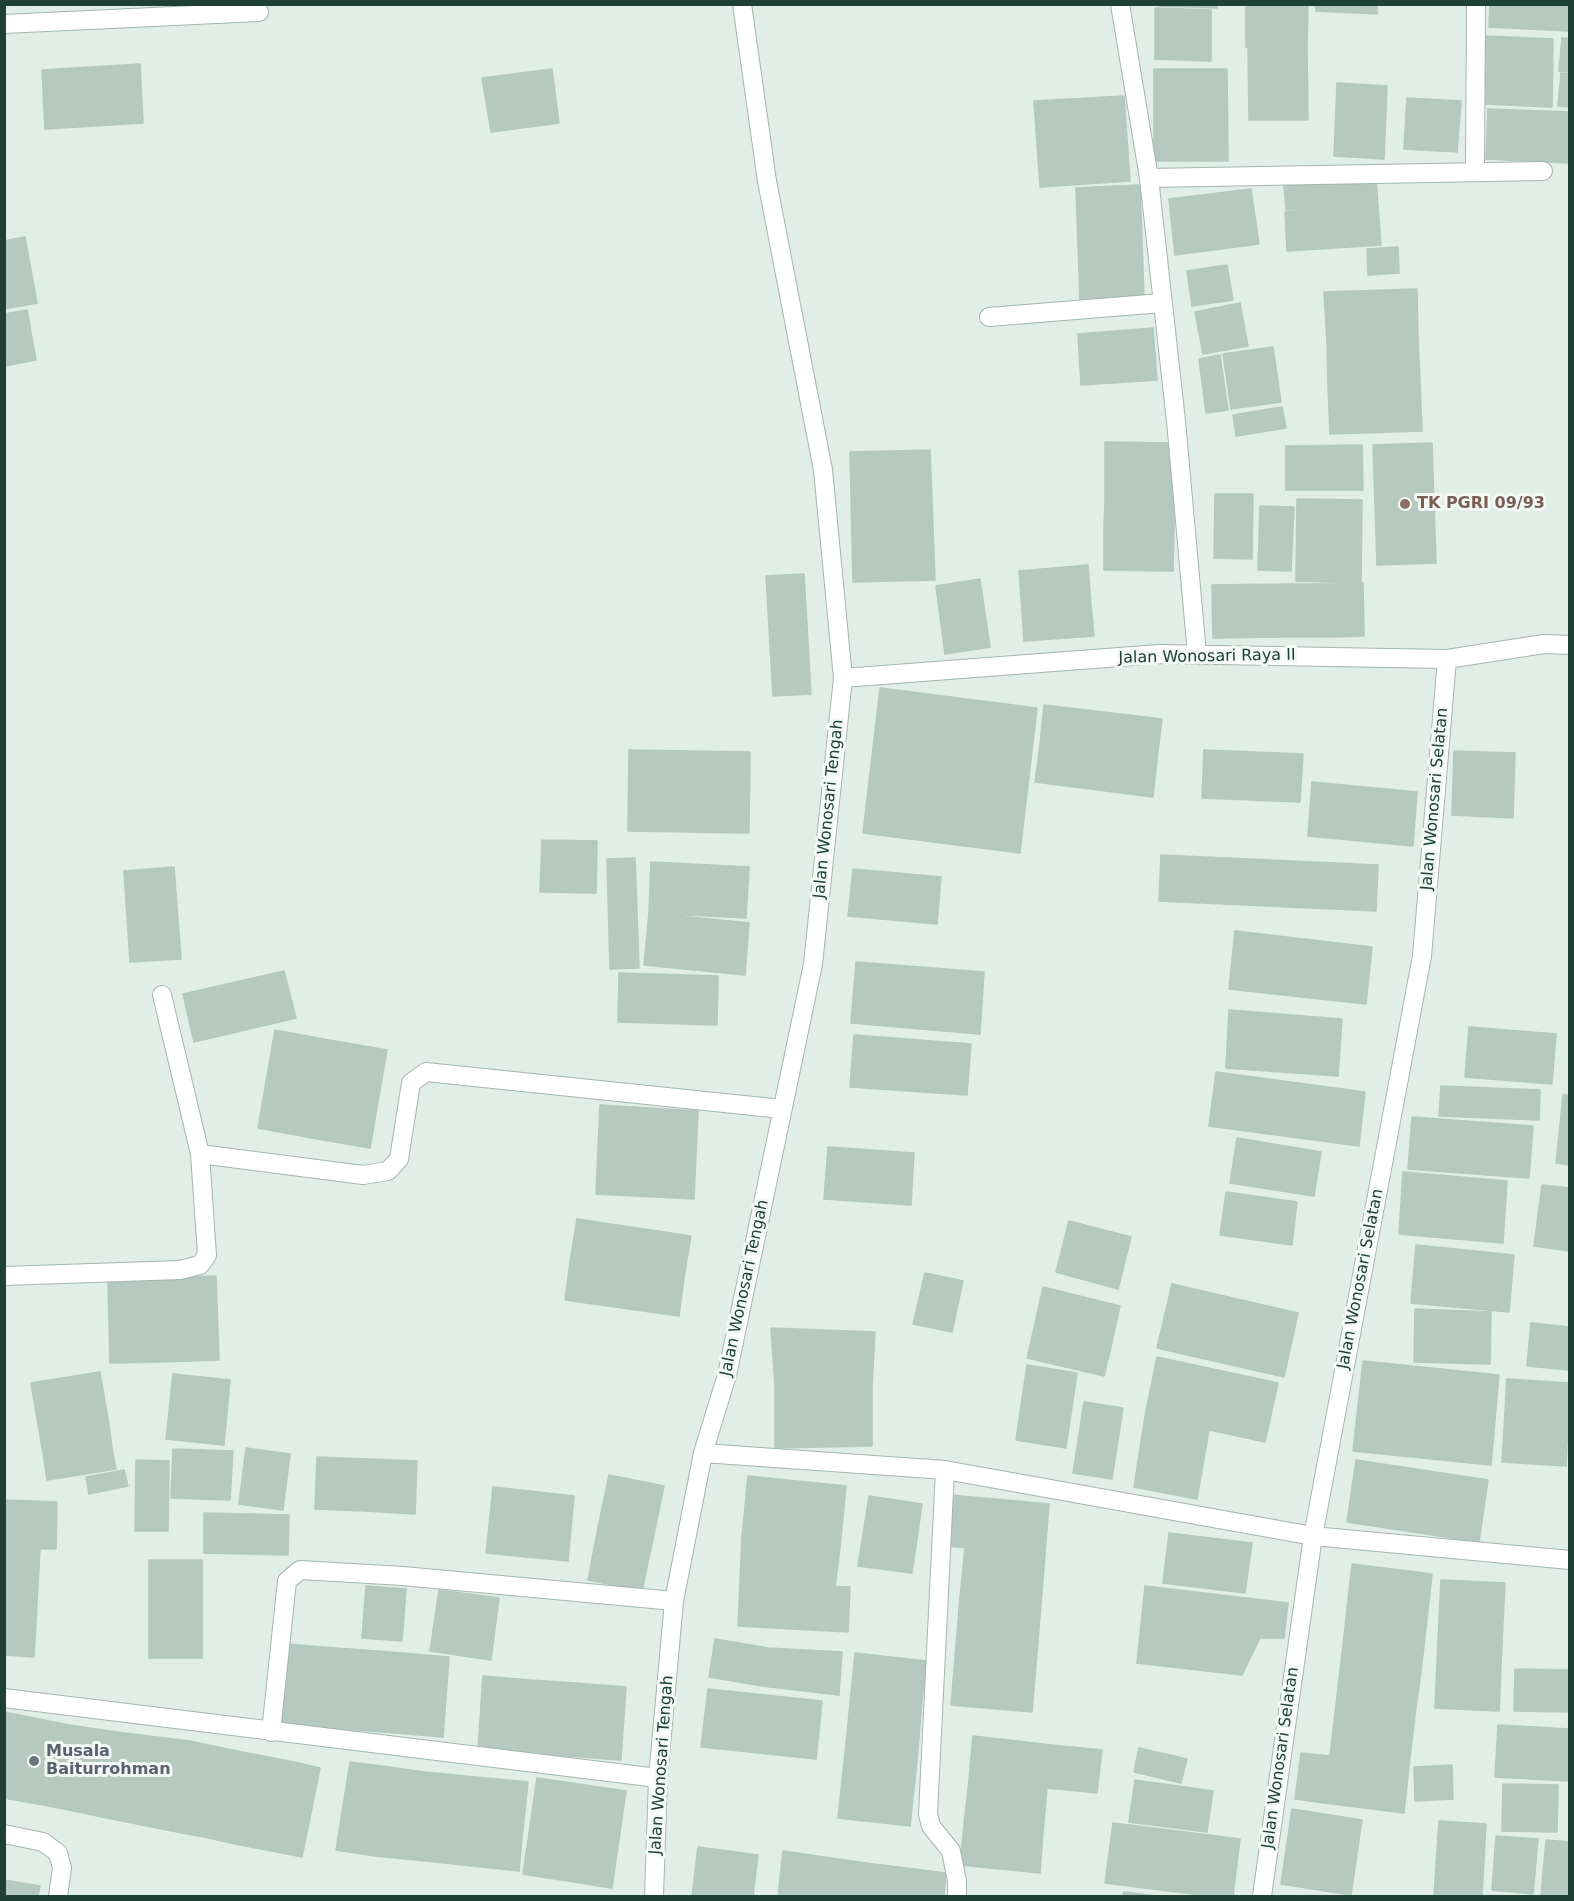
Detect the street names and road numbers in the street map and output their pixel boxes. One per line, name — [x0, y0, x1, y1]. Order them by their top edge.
street label: Jalan Wonosari Raya II — [1118, 646, 1296, 668]
street label: Jalan Wonosari Selatan — [1417, 707, 1453, 891]
street label: Jalan Wonosari Tengah — [810, 718, 848, 900]
street label: Jalan Wonosari Selatan — [1334, 1187, 1388, 1371]
street label: Jalan Wonosari Tengah — [717, 1198, 773, 1378]
street label: Jalan Wonosari Selatan — [1259, 1666, 1303, 1850]
street label: Jalan Wonosari Tengah — [646, 1675, 678, 1855]

